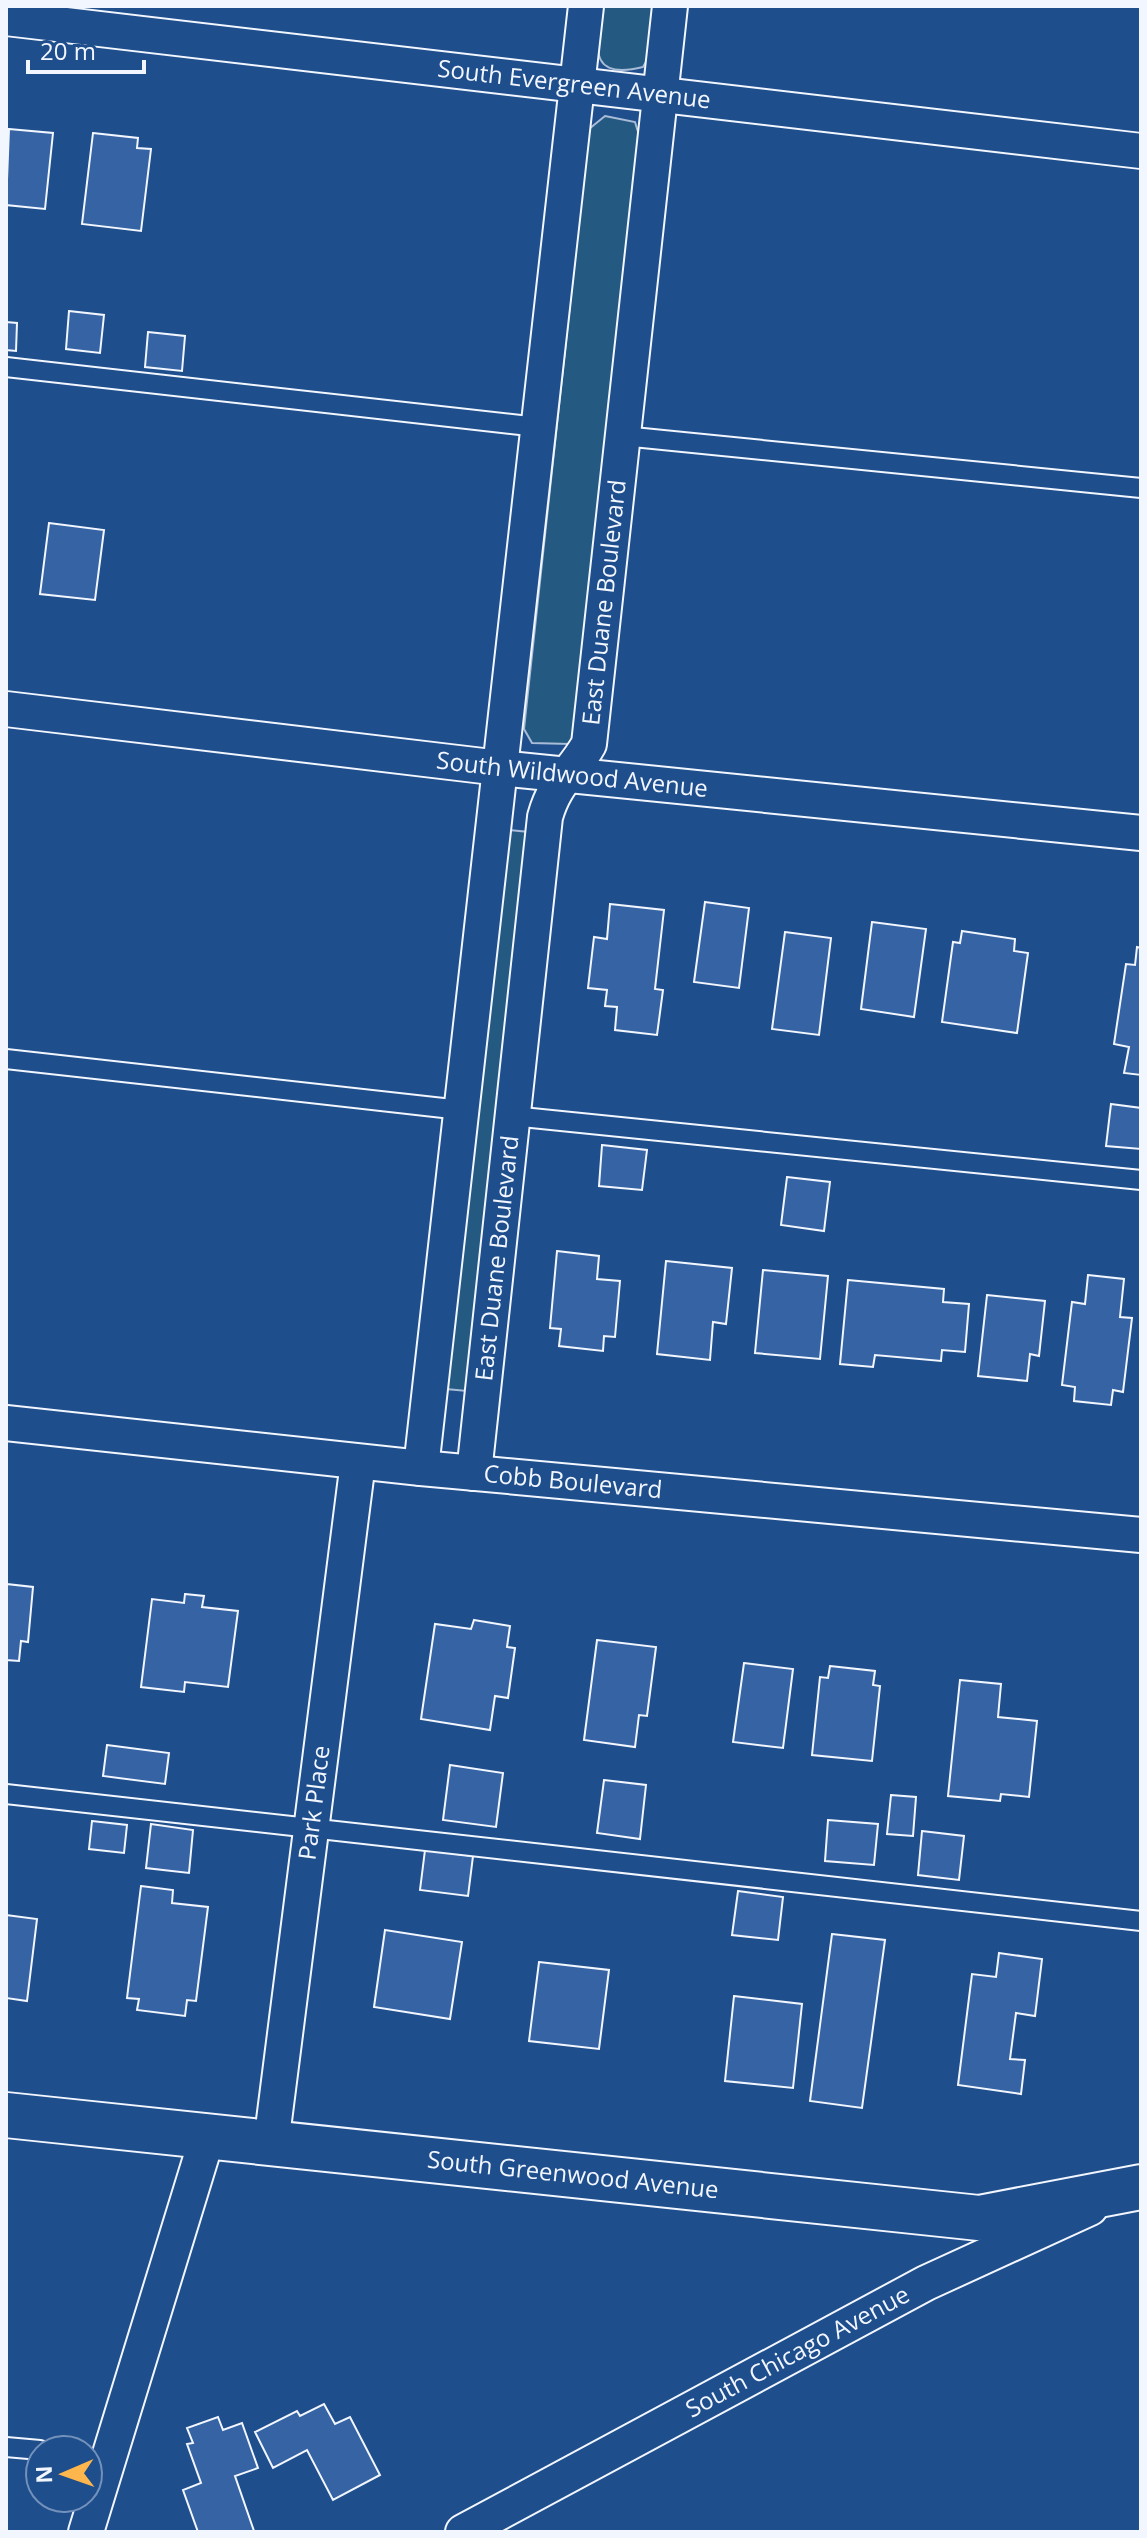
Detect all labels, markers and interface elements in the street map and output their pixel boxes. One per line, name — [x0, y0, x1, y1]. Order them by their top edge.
scale bar — [28, 24, 144, 74]
text: 20 m — [40, 34, 96, 67]
street label: South Evergreen Avenue — [436, 51, 713, 115]
street label: East Duane Boulevard — [573, 478, 633, 727]
street label: South Wildwood Avenue — [435, 743, 710, 804]
street label: East Duane Boulevard — [466, 1134, 525, 1383]
street label: Cobb Boulevard — [482, 1456, 664, 1505]
street label: Park Place — [289, 1743, 337, 1862]
street label: South Greenwood Avenue — [426, 2142, 720, 2205]
street label: South Chicago Avenue — [679, 2277, 915, 2424]
north arrow — [24, 2434, 104, 2514]
text: N — [28, 2465, 58, 2484]

